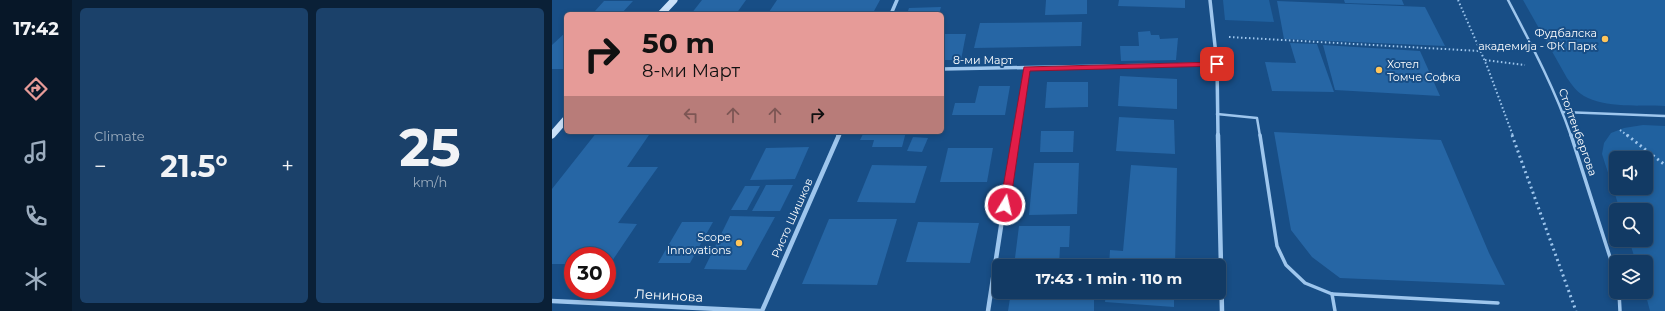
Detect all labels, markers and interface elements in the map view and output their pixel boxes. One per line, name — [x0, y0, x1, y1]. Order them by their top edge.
text: 17:42 — [13, 18, 59, 40]
text: 50 m — [642, 26, 715, 60]
place label: Фудбалска академија - ФК Парк — [1478, 26, 1598, 53]
icon: right — [576, 28, 628, 80]
marker: Фудбалска академија - ФК Парк — [1600, 34, 1610, 44]
pin — [1200, 47, 1234, 81]
street label: 8-ми Март — [953, 53, 1014, 67]
icon: arrive — [1206, 53, 1228, 75]
place label: Хотел Томче Софка — [1387, 57, 1461, 84]
text: 8-ми Март — [642, 60, 740, 82]
marker: Хотел Томче Софка — [1374, 65, 1384, 75]
icon: directions — [22, 75, 50, 103]
street label: Столтенбергова — [1556, 86, 1600, 178]
icon: left — [680, 104, 702, 126]
icon: ahead — [722, 104, 744, 126]
icon: ahead — [764, 104, 786, 126]
icon: right — [806, 104, 828, 126]
text: 25 — [399, 116, 461, 179]
text: Climate — [94, 128, 145, 144]
icon: music — [22, 138, 50, 166]
text: 21.5° — [160, 148, 228, 185]
map controls — [1609, 151, 1653, 299]
button: sound — [1609, 151, 1653, 195]
text: − — [94, 153, 107, 180]
text: + — [281, 153, 294, 180]
text: km/h — [413, 174, 447, 190]
street label: Ристо Шишков — [768, 176, 816, 260]
position arrow — [984, 184, 1026, 226]
icon: phone — [22, 202, 50, 230]
button: search — [1609, 203, 1653, 247]
place label: Scope Innovations — [667, 230, 732, 257]
marker: Scope Innovations — [734, 238, 744, 248]
speed limit sign: 30 — [564, 247, 616, 299]
button: layers — [1609, 255, 1653, 299]
icon: climate — [22, 265, 50, 293]
text: 17:43 · 1 min · 110 m — [1036, 269, 1182, 288]
street label: Ленинова — [634, 285, 704, 305]

